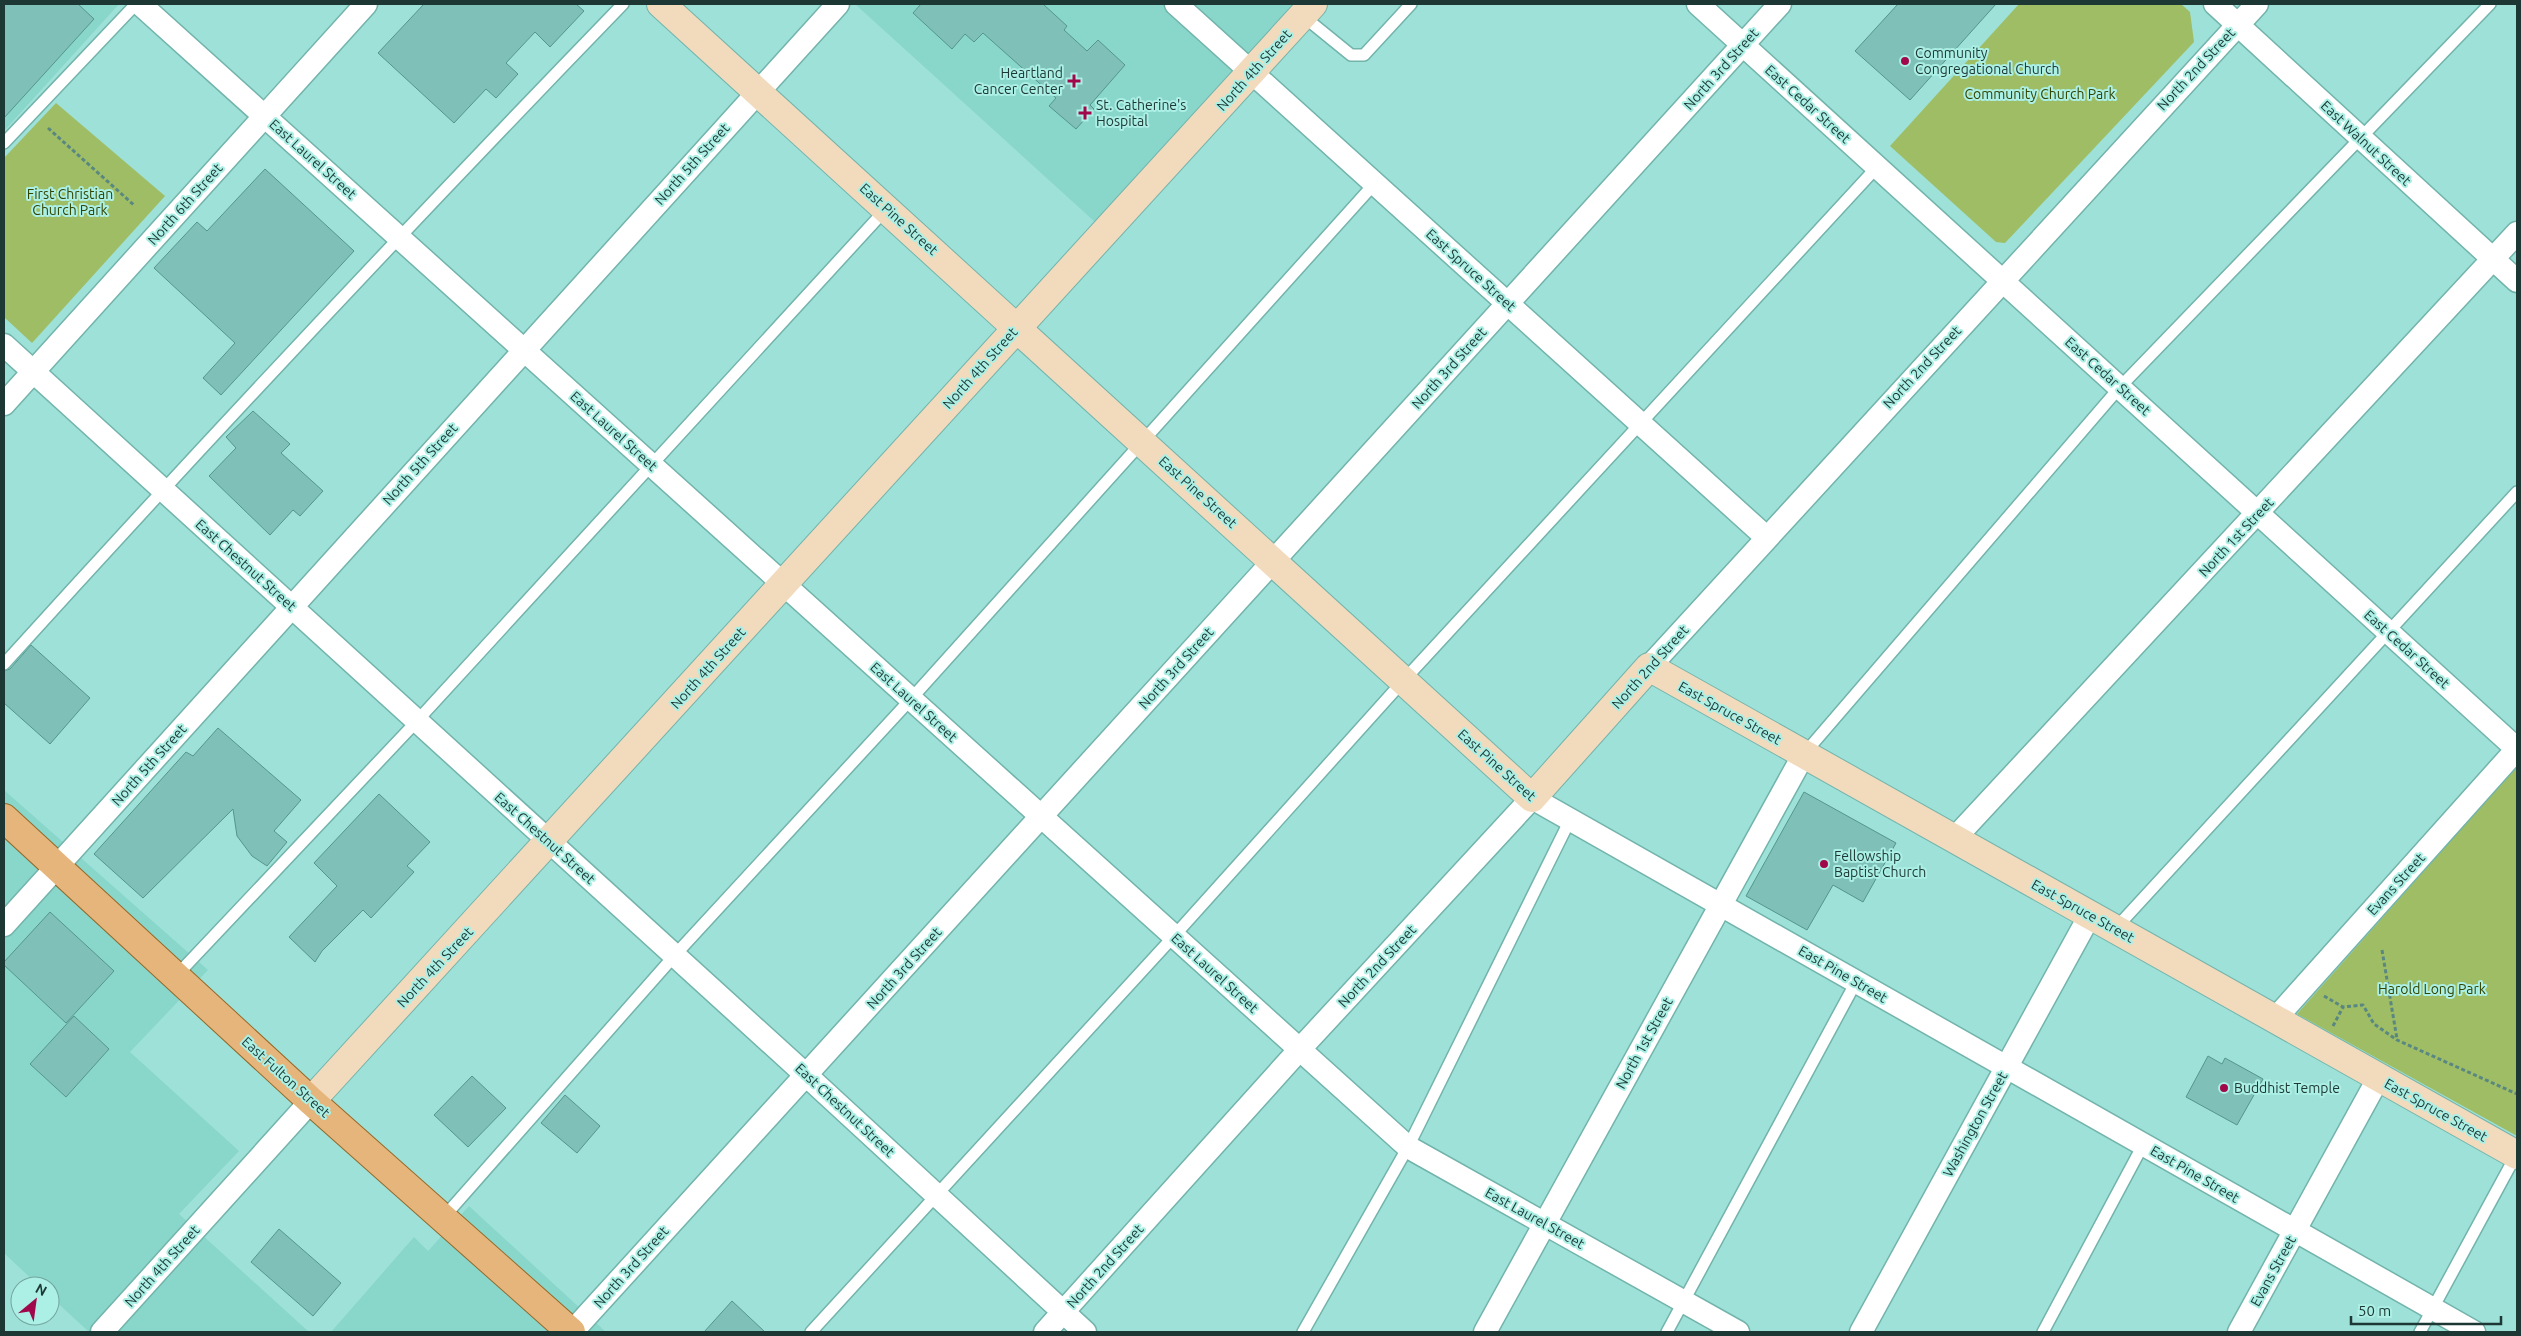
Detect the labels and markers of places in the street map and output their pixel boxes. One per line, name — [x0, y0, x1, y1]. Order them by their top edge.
place label: Community Congregational Church — [1915, 45, 2060, 77]
marker: Community Congregational Church — [1899, 55, 1911, 67]
place label: Heartland Cancer Center — [974, 65, 1064, 97]
marker: Heartland Cancer Center — [1067, 74, 1081, 88]
place label: St. Catherine's Hospital — [1096, 97, 1186, 129]
marker: St. Catherine's Hospital — [1078, 106, 1092, 120]
place label: Fellowship Baptist Church — [1834, 848, 1926, 880]
marker: Fellowship Baptist Church — [1818, 858, 1830, 870]
place label: Buddhist Temple — [2234, 1080, 2340, 1096]
marker: Buddhist Temple — [2218, 1082, 2230, 1094]

